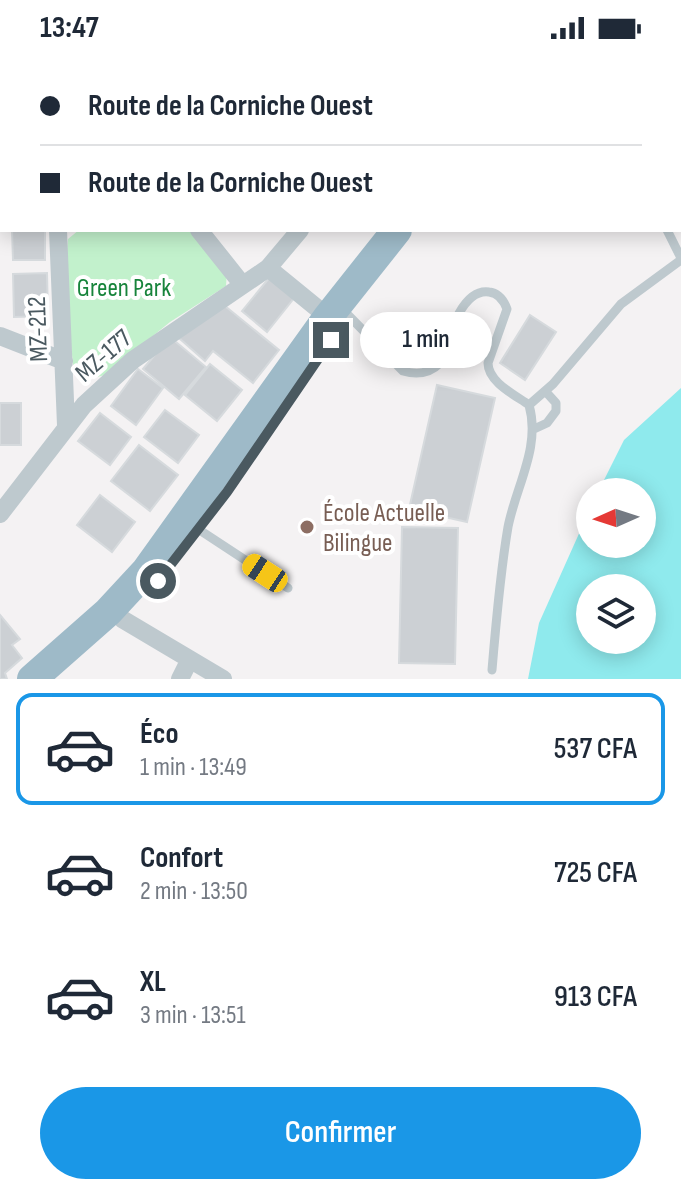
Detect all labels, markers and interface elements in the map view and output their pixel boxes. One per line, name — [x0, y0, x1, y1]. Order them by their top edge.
text: 13:47 — [40, 10, 99, 46]
text: Route de la Corniche Ouest — [88, 88, 373, 124]
text: Route de la Corniche Ouest — [88, 165, 373, 201]
park label: Green Park — [77, 273, 171, 304]
street label: MZ-212 — [22, 296, 55, 362]
callout: 1 min — [359, 312, 491, 368]
route end — [313, 322, 349, 358]
street label: MZ-177 — [69, 323, 139, 389]
text: 1 min — [402, 324, 450, 355]
north arrow — [576, 478, 656, 558]
map controls — [576, 478, 656, 654]
place label: École Actuelle Bilingue — [323, 498, 445, 559]
marker: École Actuelle Bilingue — [298, 518, 316, 536]
car — [238, 550, 292, 596]
route start — [140, 563, 176, 599]
button: layers — [576, 574, 656, 654]
icon: car — [44, 713, 116, 785]
text: Éco — [140, 716, 179, 752]
text: 537 CFA — [554, 731, 637, 767]
text: 1 min · 13:49 — [140, 752, 247, 783]
icon: car — [44, 837, 116, 909]
text: Confort — [140, 840, 223, 876]
text: 725 CFA — [554, 855, 637, 891]
text: 2 min · 13:50 — [140, 876, 248, 907]
icon: car — [44, 961, 116, 1033]
text: XL — [140, 964, 166, 1000]
text: 913 CFA — [554, 979, 637, 1015]
text: 3 min · 13:51 — [140, 1000, 246, 1031]
button: Confirmer — [40, 1087, 641, 1179]

